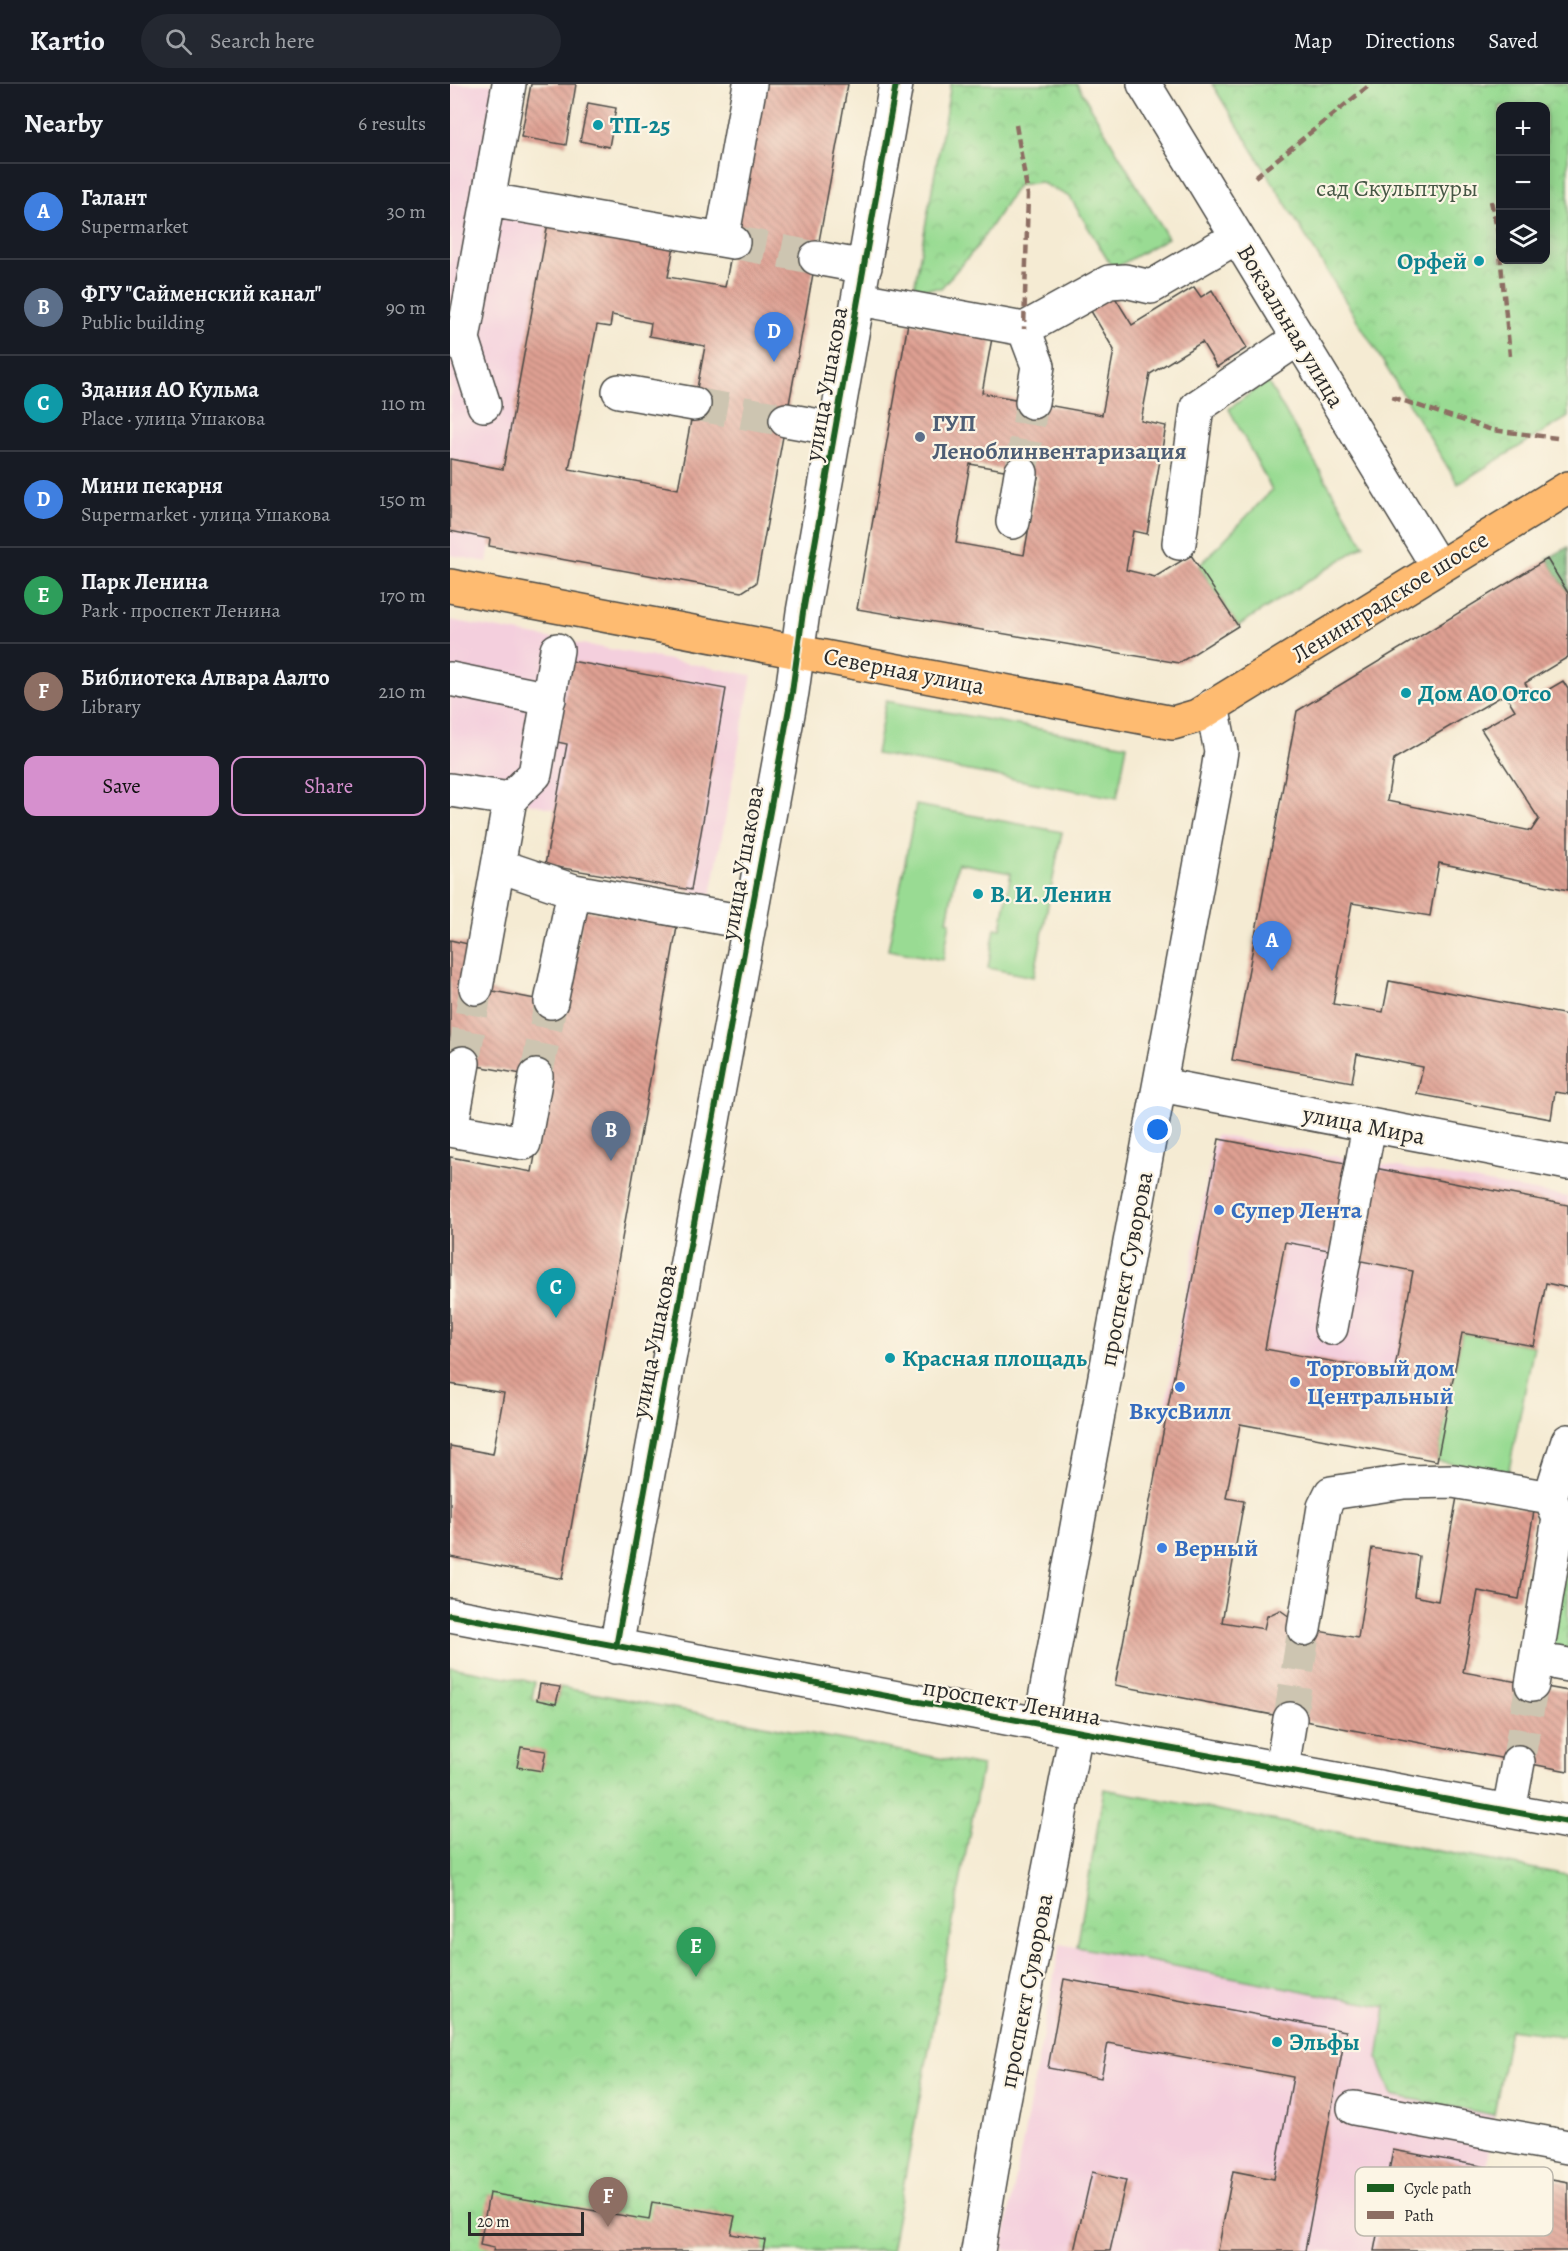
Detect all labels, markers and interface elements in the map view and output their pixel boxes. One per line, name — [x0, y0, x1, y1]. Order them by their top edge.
search box — [141, 14, 561, 68]
text: Kartio — [30, 22, 105, 60]
icon: search — [162, 25, 195, 58]
text: Search here — [210, 26, 315, 56]
text: Map — [1294, 27, 1332, 55]
text: Directions — [1365, 27, 1455, 55]
text: Saved — [1488, 27, 1538, 55]
map controls — [1496, 102, 1550, 264]
button: + — [1496, 102, 1550, 156]
text: Nearby — [24, 106, 103, 141]
place label: ТП-25 — [610, 109, 671, 141]
text: 6 results — [358, 110, 426, 137]
marker: ТП-25 — [591, 118, 605, 132]
button: − — [1496, 156, 1550, 210]
park label: сад Скульптуры — [1316, 172, 1478, 204]
text: Галант — [81, 183, 147, 213]
text: A — [37, 198, 50, 225]
text: 30 m — [386, 198, 426, 225]
button: layers — [1496, 210, 1550, 264]
text: Supermarket — [81, 213, 188, 240]
street label: Вокзальная улица — [1230, 238, 1352, 414]
place label: Орфей — [1397, 245, 1467, 277]
marker: Орфей — [1472, 254, 1486, 268]
text: ФГУ "Сайменский канал" — [81, 279, 322, 309]
text: B — [37, 294, 50, 321]
text: 90 m — [386, 294, 426, 321]
street label: улица Ушакова — [797, 304, 855, 465]
text: Public building — [81, 309, 205, 336]
pin: D — [754, 312, 794, 362]
text: Здания АО Кульма — [81, 375, 259, 405]
text: C — [37, 390, 50, 417]
text: 110 m — [381, 390, 426, 417]
text: Place · улица Ушакова — [81, 405, 265, 432]
place label: ГУП Леноблинвентаризация — [932, 407, 1187, 467]
marker: ГУП Леноблинвентаризация — [913, 430, 927, 444]
text: Мини пекарня — [81, 471, 223, 501]
text: D — [37, 486, 50, 513]
text: 150 m — [379, 486, 426, 513]
text: Supermarket · улица Ушакова — [81, 501, 330, 528]
street label: Ленинградское шоссе — [1285, 523, 1495, 671]
text: Парк Ленина — [81, 567, 208, 597]
text: E — [38, 582, 49, 609]
text: 170 m — [380, 582, 426, 609]
text: Park · проспект Ленина — [81, 597, 281, 624]
street label: Северная улица — [821, 640, 987, 702]
text: Библиотека Алвара Аалто — [81, 663, 330, 693]
place label: Дом АО Отсо — [1418, 677, 1551, 709]
text: F — [38, 678, 49, 705]
text: 210 m — [378, 678, 426, 705]
marker: Дом АО Отсо — [1399, 686, 1413, 700]
text: Library — [81, 693, 141, 720]
button: Save — [24, 756, 219, 816]
button: Share — [231, 756, 426, 816]
street label: улица Ушакова — [713, 783, 771, 944]
place label: В. И. Ленин — [990, 878, 1112, 910]
marker: В. И. Ленин — [971, 887, 985, 901]
pin: A — [1252, 922, 1292, 971]
street label: улица Мира — [1299, 1097, 1428, 1153]
pin: B — [592, 1112, 630, 1161]
your location — [1143, 1115, 1172, 1144]
street label: проспект Суворова — [1091, 1169, 1161, 1369]
place label: Супер Лента — [1231, 1194, 1363, 1226]
marker: Супер Лента — [1212, 1203, 1226, 1217]
street label: улица Ушакова — [623, 1261, 685, 1422]
pin: C — [536, 1268, 576, 1318]
place label: Красная площадь — [902, 1342, 1087, 1374]
marker: Красная площадь — [883, 1351, 897, 1365]
place label: Торговый дом Центральный — [1307, 1352, 1455, 1412]
marker: Торговый дом Центральный — [1288, 1375, 1302, 1389]
marker: ВкусВилл — [1173, 1380, 1187, 1394]
place label: ВкусВилл — [1129, 1395, 1231, 1427]
place label: Верный — [1174, 1532, 1258, 1564]
marker: Верный — [1155, 1541, 1169, 1555]
street label: проспект Ленина — [920, 1671, 1104, 1733]
street label: проспект Суворова — [991, 1891, 1061, 2091]
pin: E — [676, 1928, 716, 1977]
place label: Эльфы — [1289, 2026, 1360, 2058]
marker: Эльфы — [1270, 2035, 1284, 2049]
legend — [1355, 2167, 1553, 2236]
pin: F — [588, 2178, 628, 2227]
text: Cycle path — [1404, 2178, 1472, 2200]
text: Path — [1404, 2205, 1434, 2227]
scale bar — [468, 2209, 584, 2236]
text: 20 m — [477, 2211, 510, 2233]

